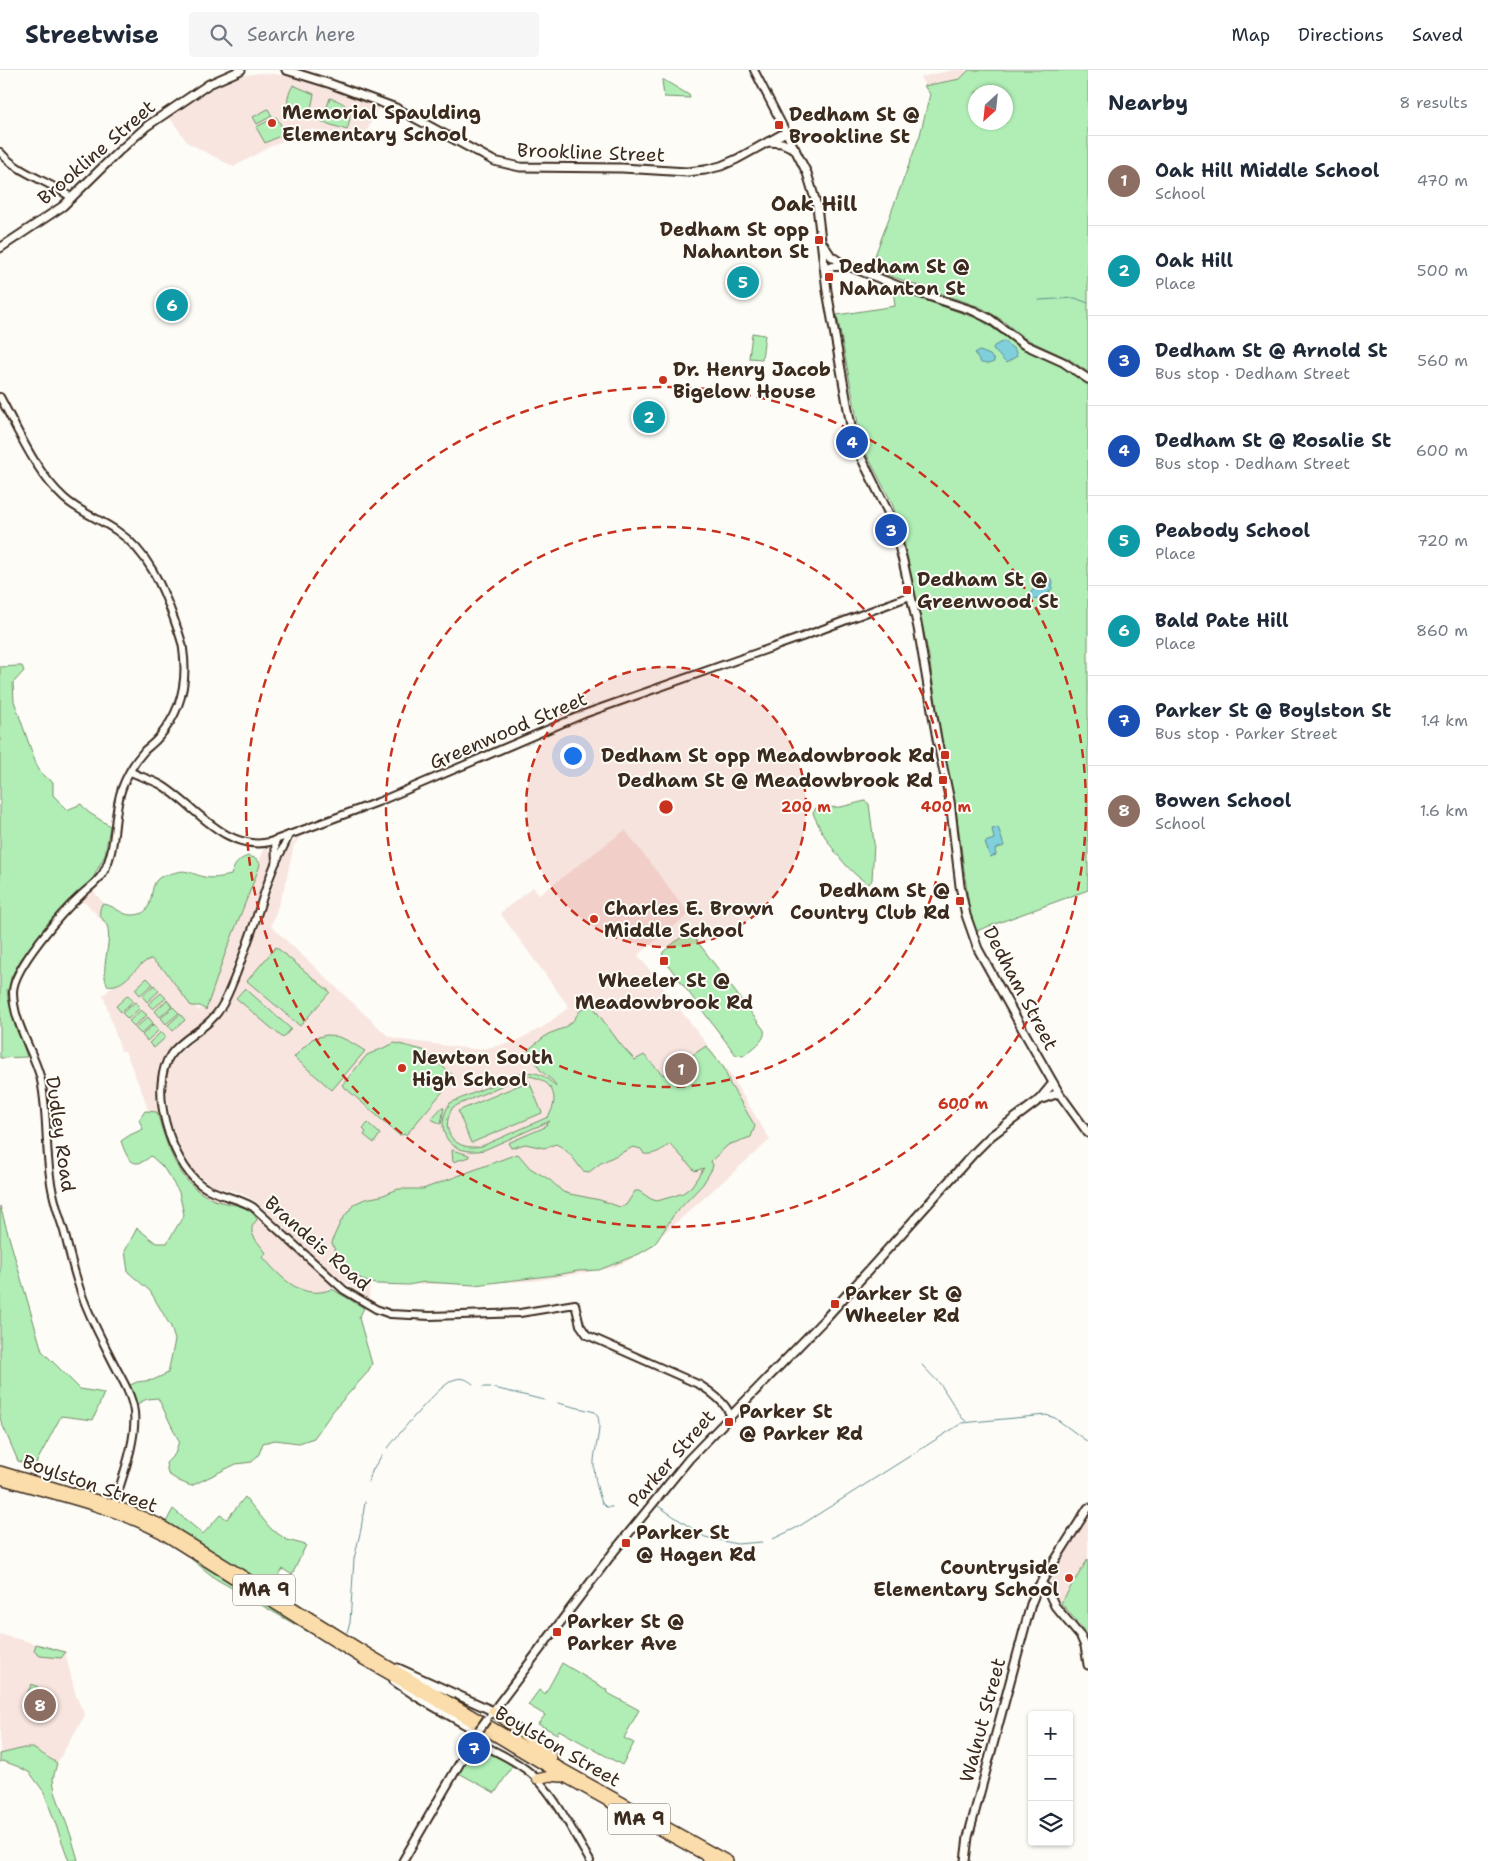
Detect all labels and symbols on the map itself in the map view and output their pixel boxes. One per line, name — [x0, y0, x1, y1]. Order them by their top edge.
north arrow — [968, 85, 1013, 130]
street label: Brookline Street — [32, 94, 160, 210]
place label: Memorial Spaulding Elementary School — [282, 100, 481, 147]
place label: Dedham St @ Brookline St — [789, 102, 920, 149]
marker: Memorial Spaulding Elementary School — [266, 117, 278, 129]
marker: Dedham St @ Brookline St — [773, 119, 785, 131]
street label: Brookline Street — [517, 137, 665, 168]
district label: Oak Hill — [771, 190, 857, 218]
place label: Dedham St opp Nahanton St — [660, 217, 809, 264]
marker: Dedham St opp Nahanton St — [813, 234, 825, 246]
place label: Dedham St @ Nahanton St — [839, 254, 970, 301]
pin: 5 — [727, 263, 759, 301]
marker: Dedham St @ Nahanton St — [823, 271, 835, 283]
pin: 6 — [156, 286, 188, 324]
place label: Dr. Henry Jacob Bigelow House — [673, 357, 831, 404]
marker: Dr. Henry Jacob Bigelow House — [657, 374, 669, 386]
pin: 2 — [633, 398, 665, 436]
pin: 4 — [836, 423, 868, 461]
pin: 3 — [875, 511, 907, 549]
place label: Dedham St @ Greenwood St — [917, 567, 1059, 614]
marker: Dedham St @ Greenwood St — [901, 584, 913, 596]
street label: Greenwood Street — [426, 686, 591, 775]
your location — [560, 743, 586, 769]
place label: Dedham St opp Meadowbrook Rd — [601, 743, 935, 768]
marker: Dedham St opp Meadowbrook Rd — [939, 749, 951, 761]
place label: Dedham St @ Meadowbrook Rd — [617, 768, 933, 793]
marker: Dedham St @ Meadowbrook Rd — [937, 774, 949, 786]
text: 200 m — [781, 797, 831, 817]
text: 400 m — [921, 797, 971, 817]
centre of rings — [657, 798, 675, 816]
place label: Dedham St @ Country Club Rd — [790, 878, 950, 925]
marker: Dedham St @ Country Club Rd — [954, 895, 966, 907]
place label: Charles E. Brown Middle School — [604, 896, 774, 943]
marker: Charles E. Brown Middle School — [588, 913, 600, 925]
street label: Dedham Street — [977, 922, 1064, 1055]
marker: Wheeler St @ Meadowbrook Rd — [658, 955, 670, 967]
place label: Wheeler St @ Meadowbrook Rd — [575, 968, 753, 1015]
place label: Newton South High School — [412, 1045, 553, 1092]
pin: 1 — [665, 1050, 697, 1088]
marker: Newton South High School — [396, 1062, 408, 1074]
street label: Dudley Road — [40, 1075, 81, 1194]
text: 600 m — [938, 1094, 988, 1114]
street label: Brandeis Road — [259, 1190, 376, 1297]
place label: Parker St @ Wheeler Rd — [845, 1281, 962, 1328]
marker: Parker St @ Wheeler Rd — [829, 1298, 841, 1310]
place label: Parker St @ Parker Rd — [739, 1399, 863, 1446]
street label: Parker Street — [622, 1404, 721, 1513]
marker: Parker St @ Parker Rd — [723, 1416, 735, 1428]
street label: Boylston Street — [19, 1449, 161, 1518]
place label: Parker St @ Hagen Rd — [636, 1520, 756, 1567]
marker: Parker St @ Hagen Rd — [620, 1537, 632, 1549]
place label: Countryside Elementary School — [873, 1555, 1059, 1602]
marker: Countryside Elementary School — [1063, 1572, 1075, 1584]
road number: MA 9 — [233, 1574, 295, 1606]
place label: Parker St @ Parker Ave — [567, 1609, 684, 1656]
marker: Parker St @ Parker Ave — [551, 1626, 563, 1638]
street label: Walnut Street — [954, 1655, 1011, 1785]
pin: 8 — [24, 1686, 56, 1724]
street label: Boylston Street — [490, 1700, 625, 1793]
pin: 7 — [458, 1729, 490, 1767]
road number: MA 9 — [608, 1804, 670, 1835]

